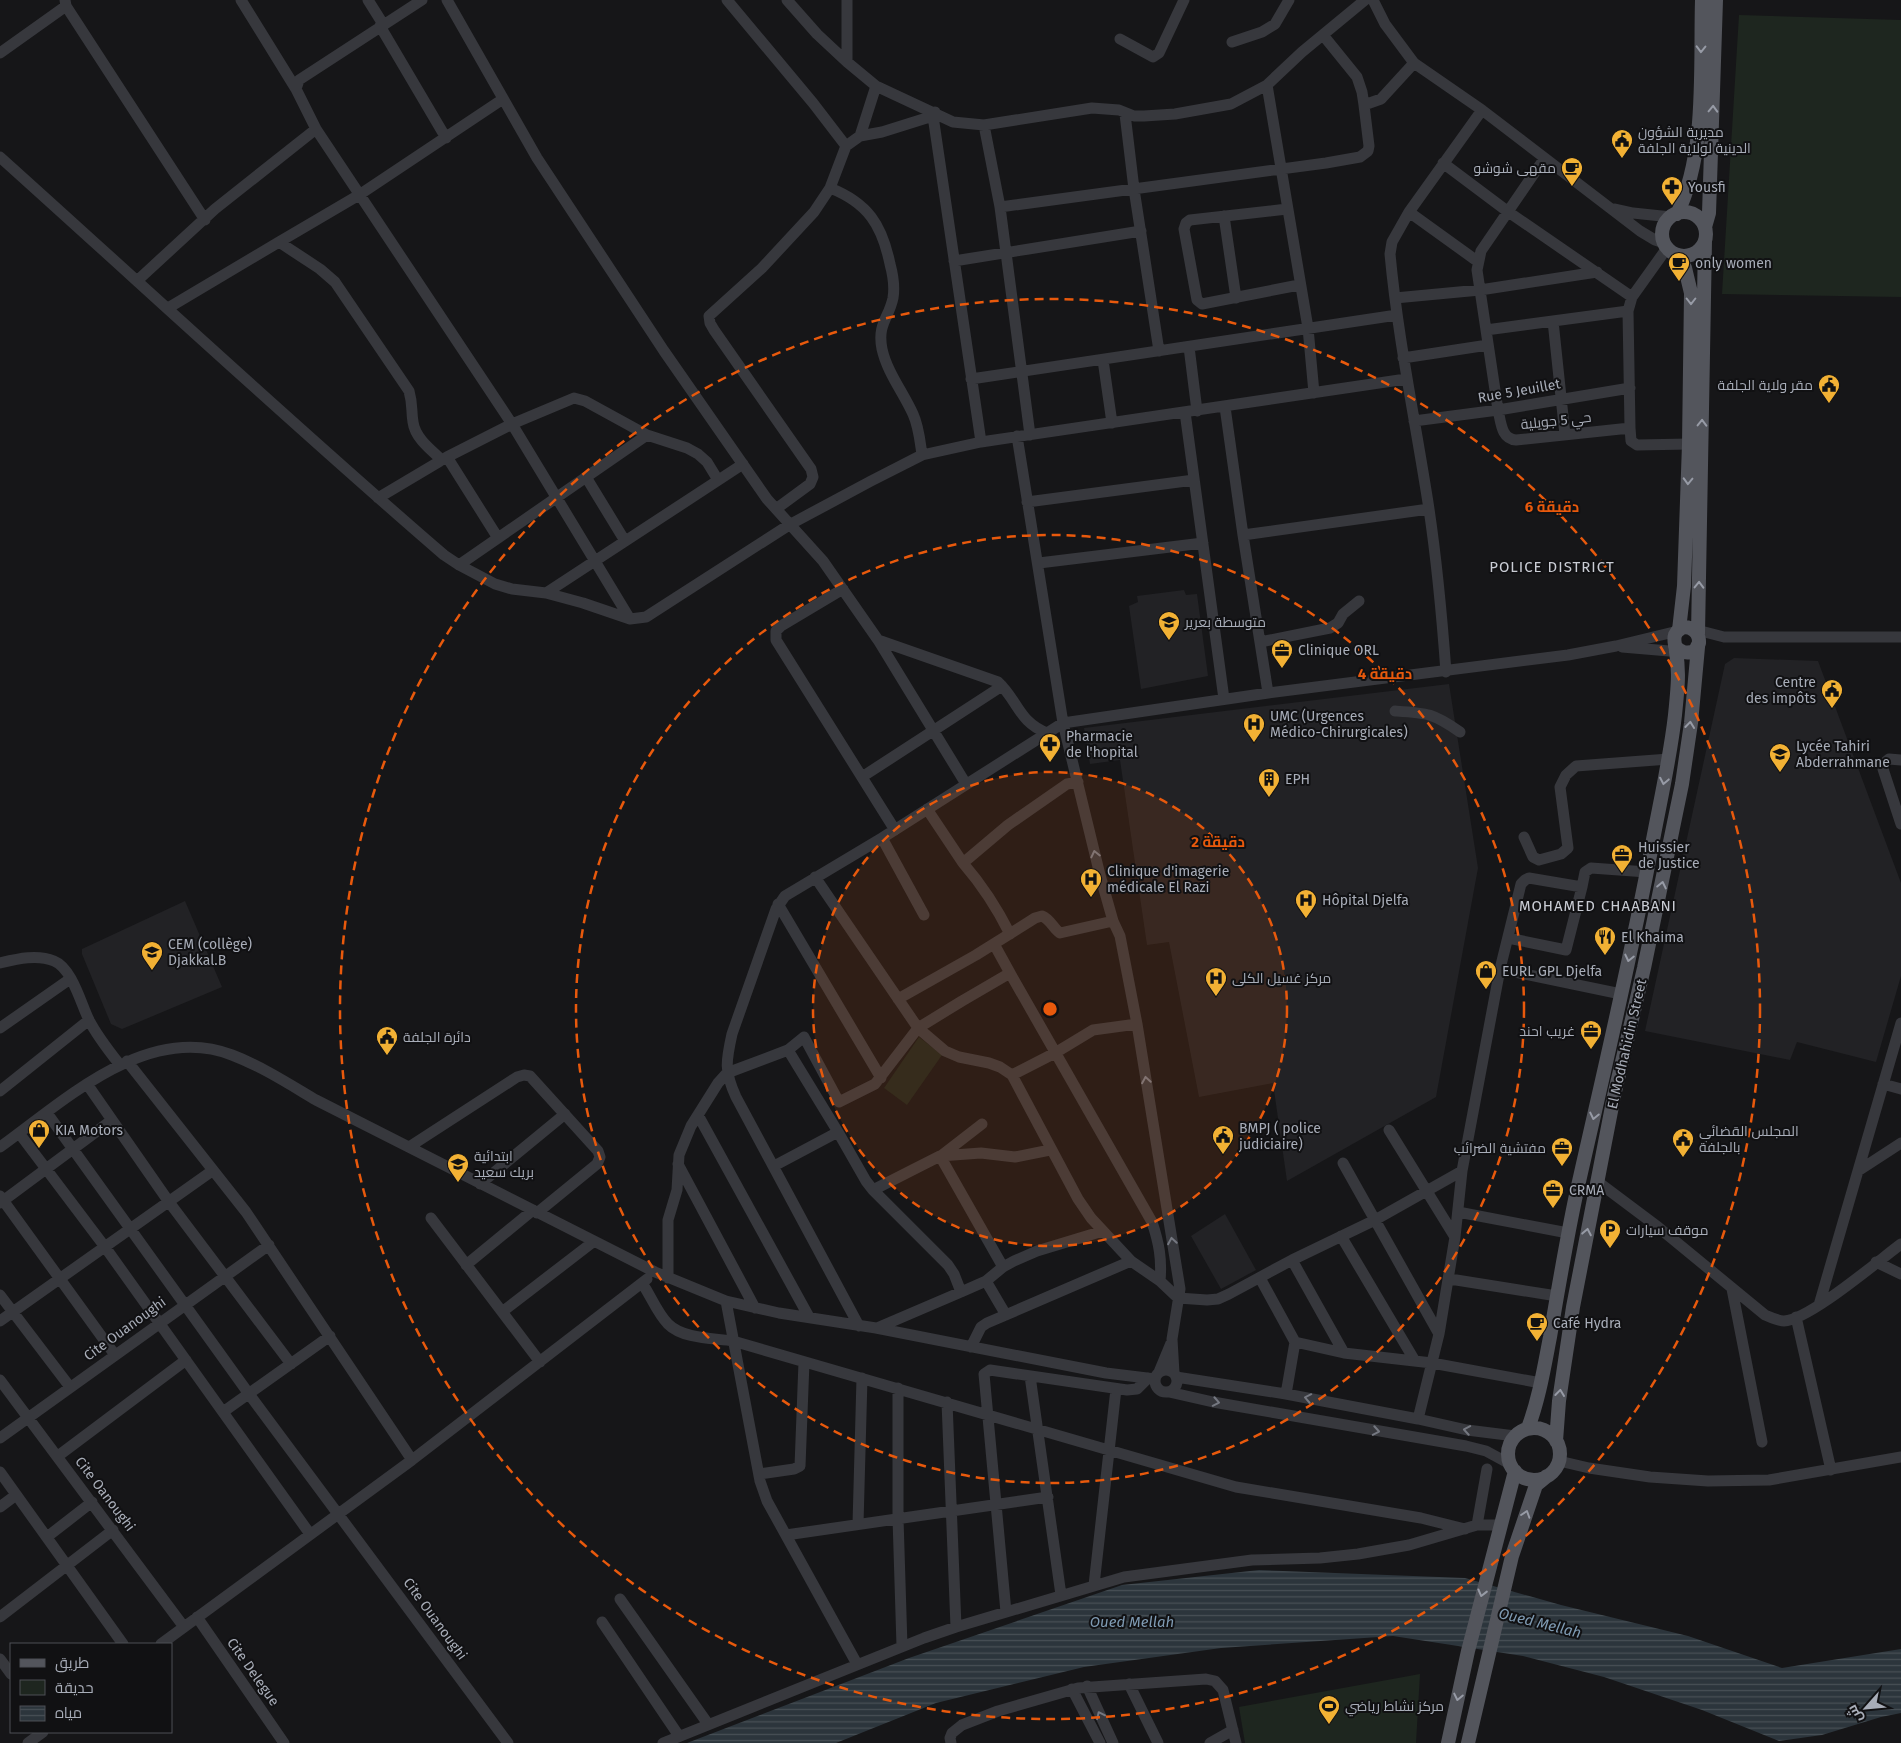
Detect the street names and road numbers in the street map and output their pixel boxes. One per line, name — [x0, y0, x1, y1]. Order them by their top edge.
street label: Rue 5 Jeuillet — [1476, 375, 1563, 407]
street label: حي 5 جويلية — [1520, 409, 1592, 436]
street label: El Modhahidin Street — [1604, 976, 1650, 1111]
street label: Cite Ouanoughi — [81, 1294, 169, 1364]
street label: Cite Oanoughi — [71, 1453, 139, 1535]
street label: Cite Ouanoughi — [400, 1575, 470, 1663]
street label: Cite Delegue — [223, 1635, 283, 1709]

